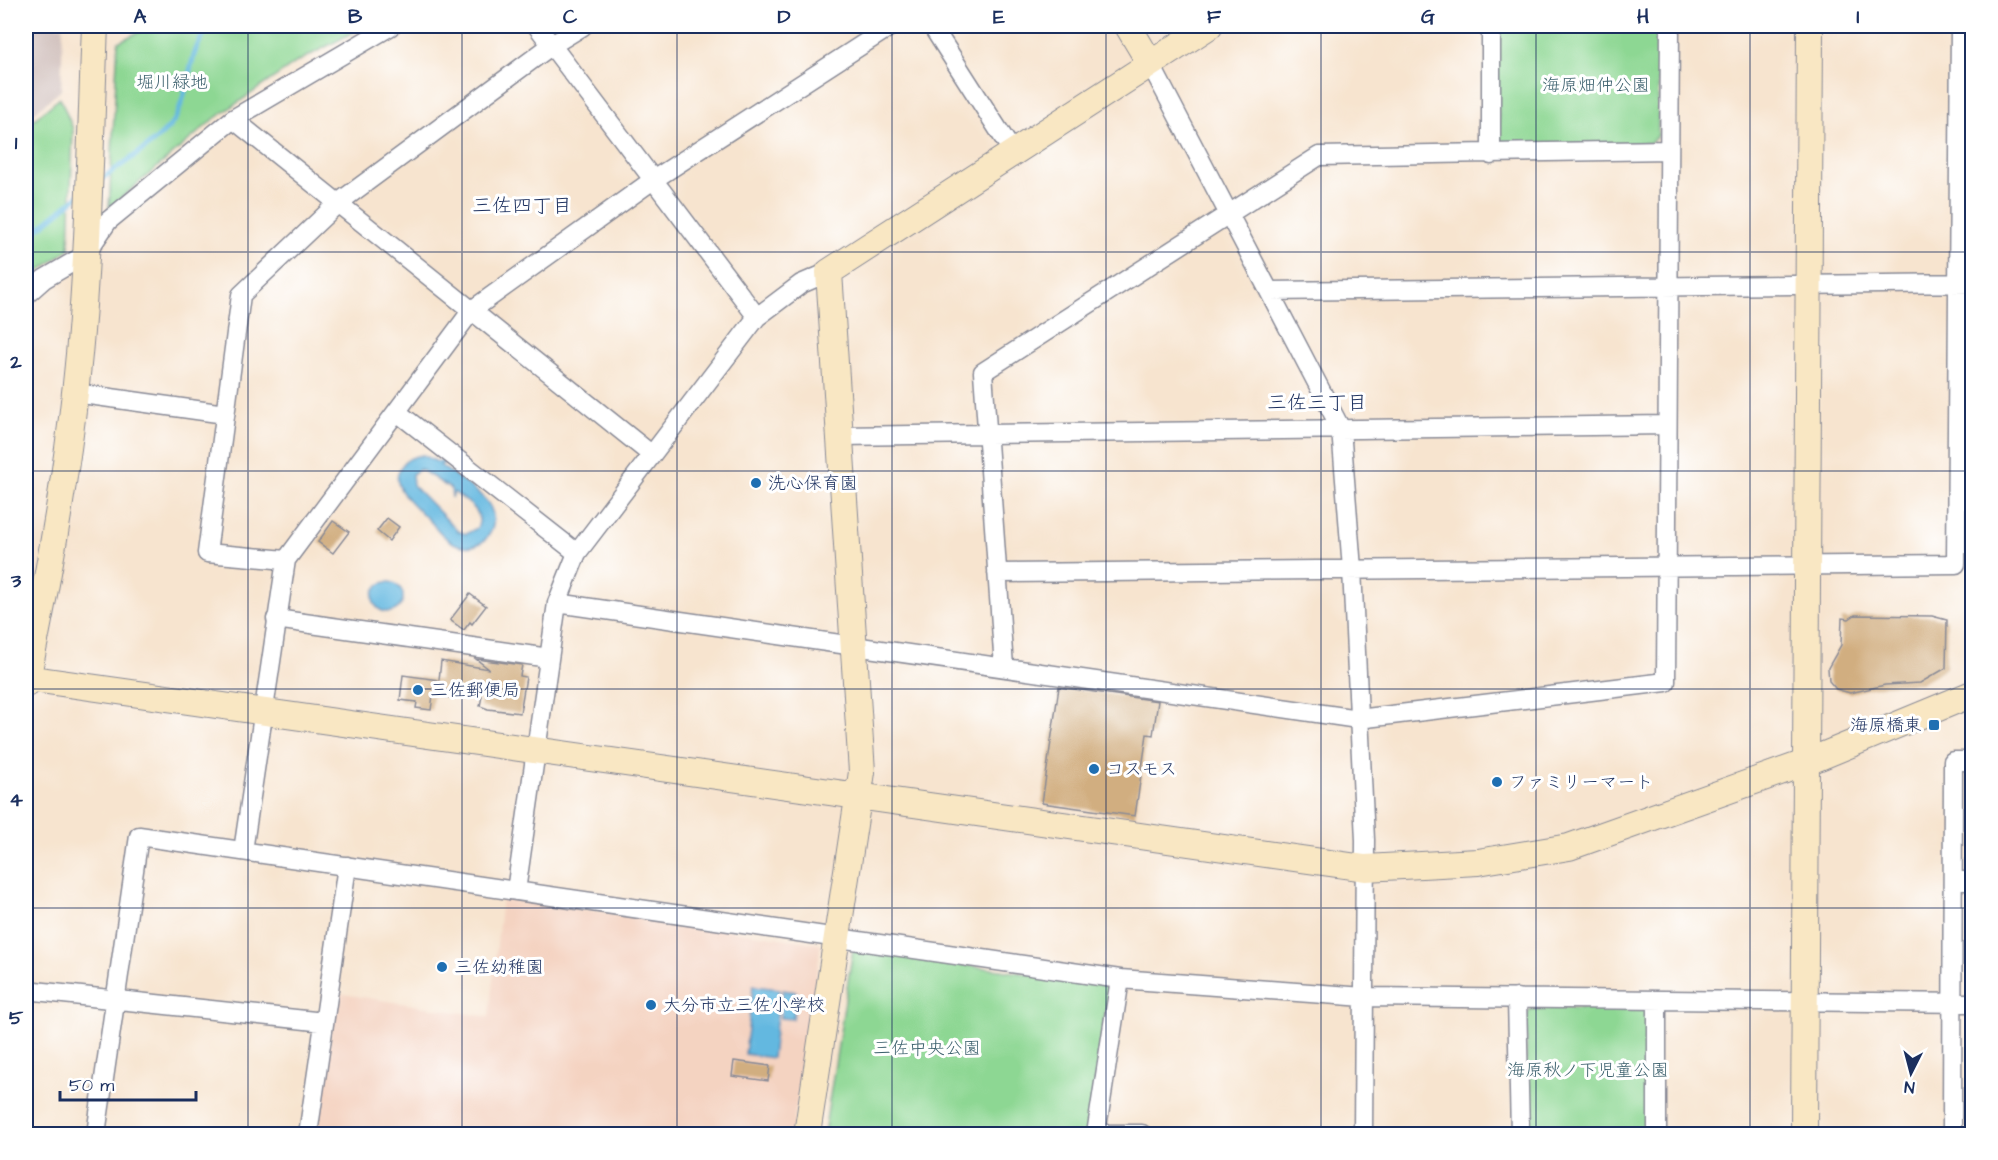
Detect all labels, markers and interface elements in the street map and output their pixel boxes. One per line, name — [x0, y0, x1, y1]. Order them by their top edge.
text: A — [134, 3, 147, 31]
text: B — [348, 3, 363, 31]
text: C — [563, 3, 578, 31]
text: D — [778, 3, 791, 31]
text: E — [993, 3, 1005, 31]
text: F — [1207, 3, 1222, 31]
text: G — [1421, 3, 1435, 31]
text: H — [1637, 3, 1649, 31]
text: I — [1856, 3, 1860, 31]
park label: 堀川緑地 — [136, 70, 208, 95]
park label: 海原畑仲公園 — [1542, 73, 1650, 98]
text: 1 — [15, 129, 18, 157]
district label: 三佐四丁目 — [472, 192, 572, 220]
text: 2 — [9, 348, 22, 376]
district label: 三佐三丁目 — [1267, 389, 1367, 417]
place label: 洗心保育園 — [768, 471, 858, 496]
marker: 洗心保育園 — [749, 476, 763, 490]
text: 3 — [10, 567, 22, 595]
place label: 三佐郵便局 — [430, 678, 520, 703]
marker: 三佐郵便局 — [411, 683, 425, 697]
place label: 海原橋東 — [1850, 713, 1922, 738]
marker: 海原橋東 — [1927, 718, 1941, 732]
place label: コスモス — [1106, 757, 1177, 782]
marker: コスモス — [1087, 762, 1101, 776]
place label: ファミリーマート — [1509, 770, 1653, 795]
marker: ファミリーマート — [1490, 775, 1504, 789]
text: 4 — [9, 786, 23, 814]
place label: 三佐幼稚園 — [454, 955, 544, 980]
marker: 三佐幼稚園 — [435, 960, 449, 974]
place label: 大分市立三佐小学校 — [663, 993, 825, 1018]
marker: 大分市立三佐小学校 — [644, 998, 658, 1012]
text: 5 — [9, 1004, 24, 1032]
park label: 三佐中央公園 — [873, 1036, 981, 1061]
north arrow — [1881, 1043, 1941, 1103]
park label: 海原秋ノ下児童公園 — [1507, 1058, 1669, 1083]
scale bar — [60, 1064, 196, 1102]
text: 50 m — [69, 1073, 114, 1098]
text: N — [1903, 1075, 1916, 1098]

